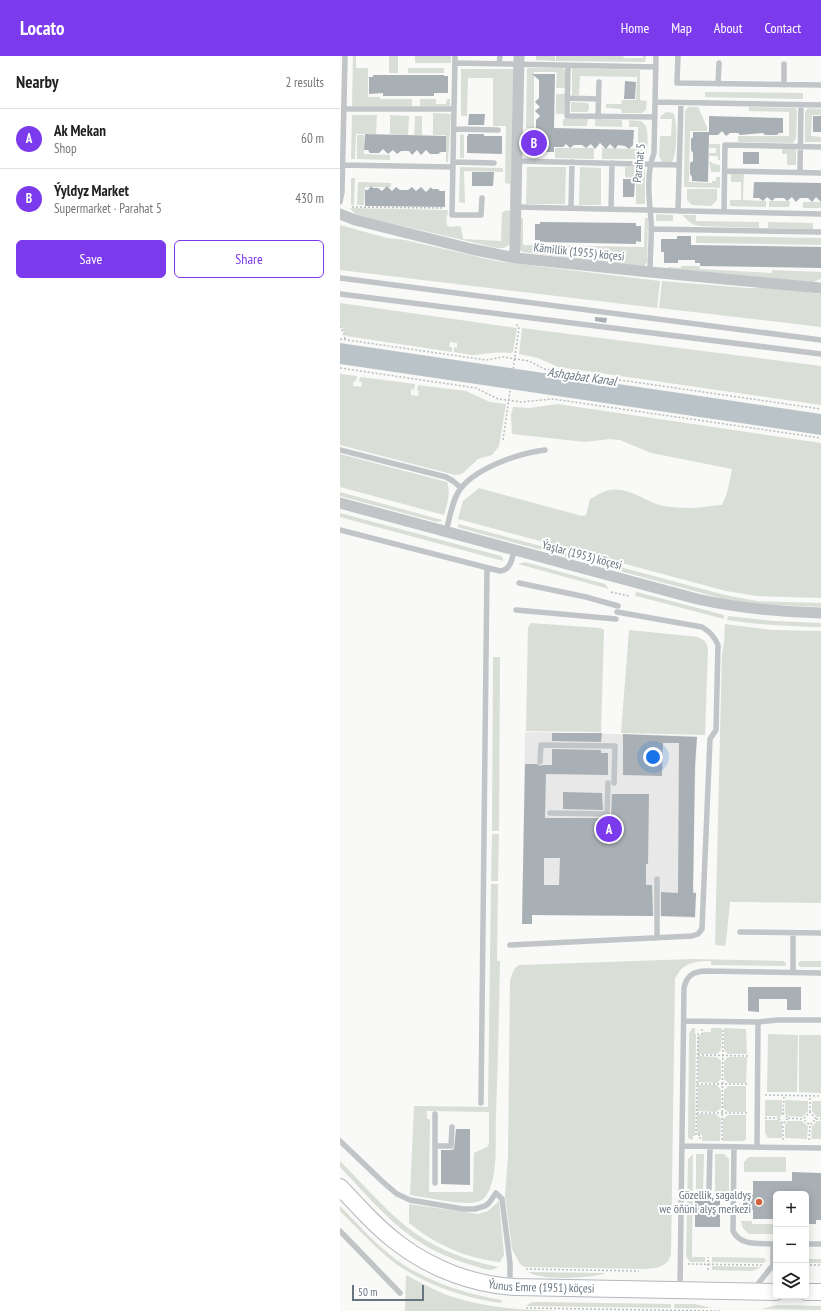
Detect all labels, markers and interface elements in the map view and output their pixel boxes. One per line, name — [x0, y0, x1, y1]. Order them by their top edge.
text: Locato — [20, 16, 65, 40]
text: Home — [621, 19, 649, 37]
text: Map — [671, 19, 692, 37]
text: About — [714, 19, 743, 37]
text: Contact — [765, 19, 801, 37]
text: Nearby — [16, 71, 59, 93]
text: 2 results — [285, 74, 324, 91]
text: Ak Mekan — [54, 121, 106, 140]
pin: B — [521, 128, 547, 158]
text: A — [26, 130, 32, 147]
text: 60 m — [301, 130, 324, 147]
text: Shop — [54, 140, 77, 157]
street label: Parahat 5 — [629, 143, 648, 183]
text: Ýyldyz Market — [54, 181, 129, 200]
text: B — [26, 190, 32, 207]
text: 430 m — [295, 190, 324, 207]
text: Supermarket · Parahat 5 — [54, 200, 162, 217]
street label: Kämillik (1955) köçesi — [533, 239, 625, 264]
button: Save — [16, 240, 166, 278]
button: Share — [174, 240, 324, 278]
water label: Ashgabat Kanal — [546, 363, 619, 390]
street label: Ýaşlar (1953) köçesi — [540, 537, 624, 572]
your location — [643, 747, 663, 767]
pin: A — [596, 814, 622, 844]
place label: Gözellik, sagaldyş we öňüni alyş merkezi — [659, 1187, 751, 1216]
map controls — [773, 1191, 809, 1299]
button: + — [773, 1191, 809, 1227]
marker: Gözellik, sagaldyş we öňüni alyş merkezi — [754, 1197, 764, 1207]
button: − — [773, 1227, 809, 1263]
button: layers — [773, 1263, 809, 1299]
street label: Ýunus Emre (1951) köçesi — [487, 1276, 595, 1296]
scale bar — [352, 1283, 424, 1302]
text: 50 m — [358, 1285, 377, 1299]

